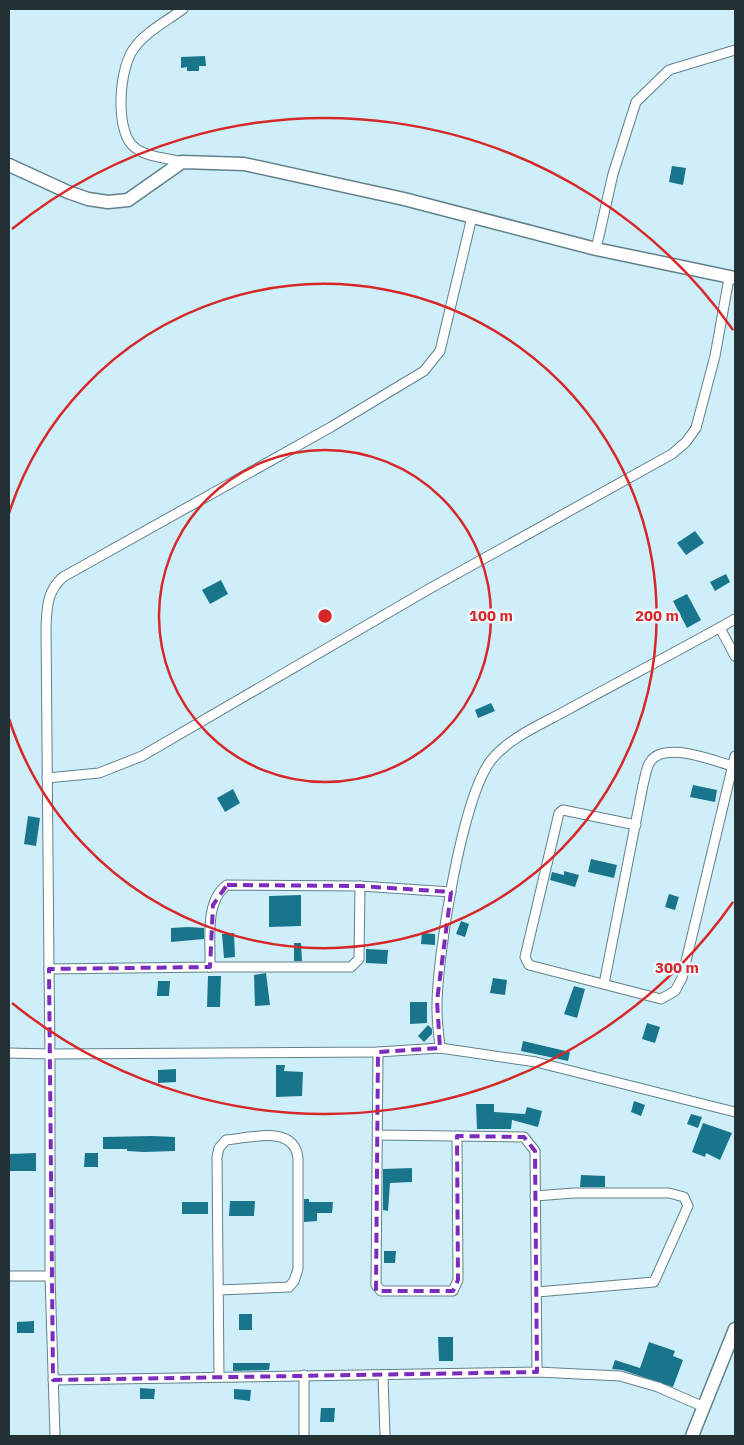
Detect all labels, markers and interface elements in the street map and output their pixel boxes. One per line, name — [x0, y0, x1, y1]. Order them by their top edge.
text: 100 m — [469, 606, 513, 625]
text: 200 m — [635, 606, 679, 625]
centre of rings — [316, 607, 334, 625]
text: 300 m — [655, 958, 699, 977]

